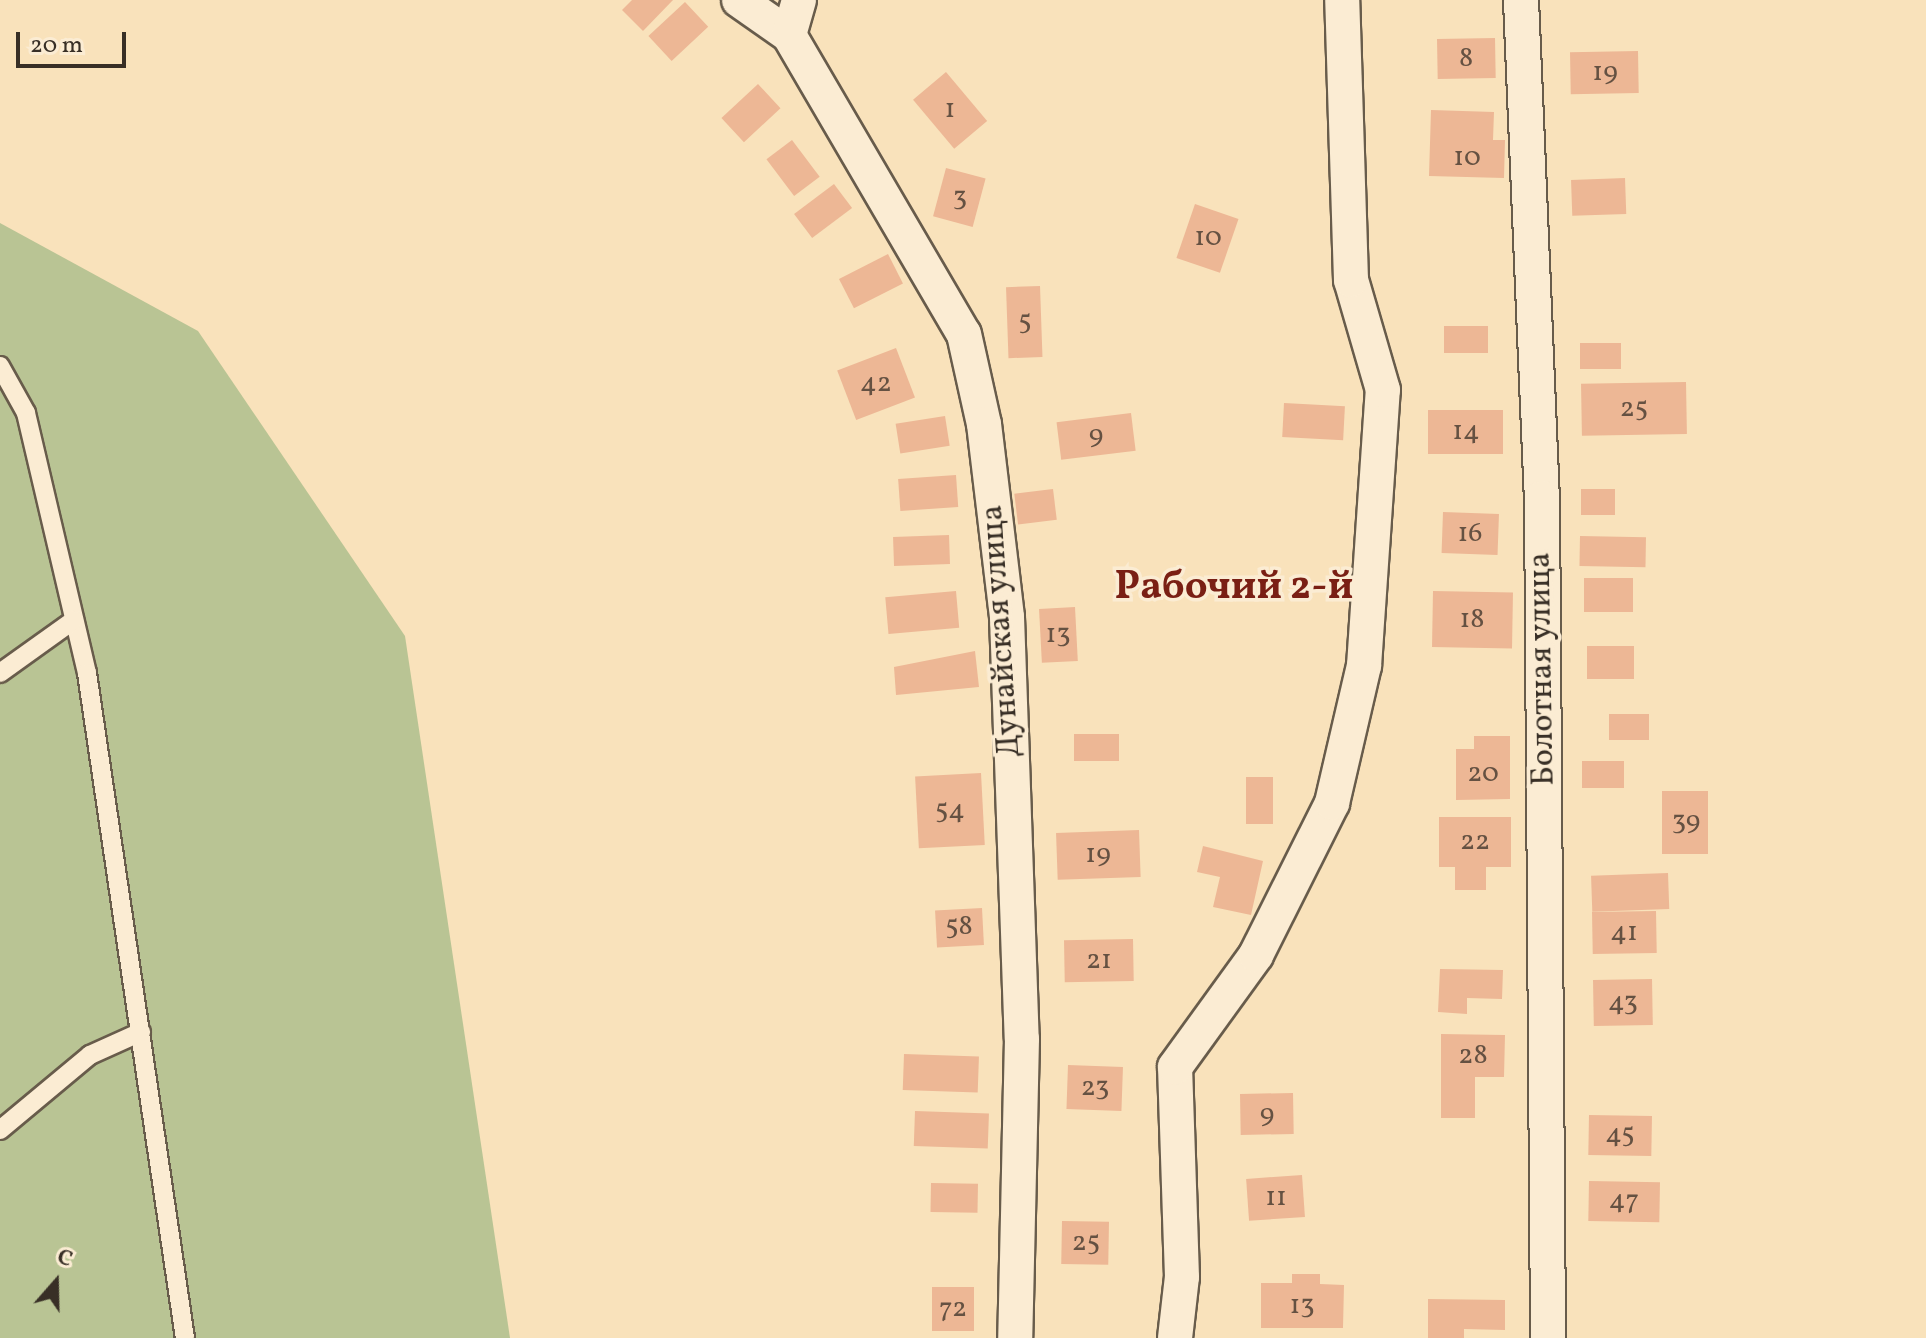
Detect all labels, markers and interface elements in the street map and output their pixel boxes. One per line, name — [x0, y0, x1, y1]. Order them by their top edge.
scale bar — [20, 16, 130, 66]
text: 20 m — [30, 29, 83, 63]
house number: 8 — [1459, 42, 1473, 76]
house number: 19 — [1592, 56, 1618, 90]
house number: 1 — [945, 93, 955, 127]
house number: 10 — [1453, 141, 1481, 175]
house number: 3 — [953, 181, 967, 215]
house number: 10 — [1194, 221, 1222, 255]
house number: 5 — [1018, 305, 1032, 339]
house number: 42 — [860, 367, 892, 401]
house number: 25 — [1620, 392, 1648, 426]
house number: 14 — [1452, 415, 1480, 449]
house number: 9 — [1089, 419, 1103, 453]
street label: Дунайская улица — [974, 503, 1030, 759]
house number: 16 — [1457, 517, 1483, 551]
street label: Болотная улица — [1522, 551, 1564, 787]
district label: Рабочий 2‑й — [1115, 564, 1353, 612]
house number: 18 — [1459, 603, 1485, 637]
house number: 13 — [1045, 618, 1071, 652]
house number: 20 — [1467, 757, 1499, 791]
house number: 54 — [935, 794, 965, 828]
house number: 39 — [1672, 805, 1700, 839]
house number: 22 — [1460, 825, 1490, 859]
house number: 19 — [1085, 838, 1111, 872]
house number: 58 — [945, 910, 973, 944]
house number: 41 — [1610, 916, 1638, 950]
house number: 21 — [1086, 944, 1112, 978]
house number: 43 — [1608, 986, 1638, 1020]
house number: 28 — [1458, 1039, 1488, 1073]
house number: 23 — [1081, 1071, 1109, 1105]
house number: 9 — [1260, 1098, 1274, 1132]
house number: 45 — [1605, 1118, 1635, 1152]
house number: 11 — [1265, 1181, 1287, 1215]
house number: 47 — [1609, 1184, 1639, 1218]
house number: 25 — [1072, 1226, 1100, 1260]
north arrow — [16, 1242, 96, 1322]
text: С — [52, 1242, 76, 1276]
house number: 13 — [1289, 1289, 1315, 1323]
house number: 72 — [939, 1292, 967, 1326]

